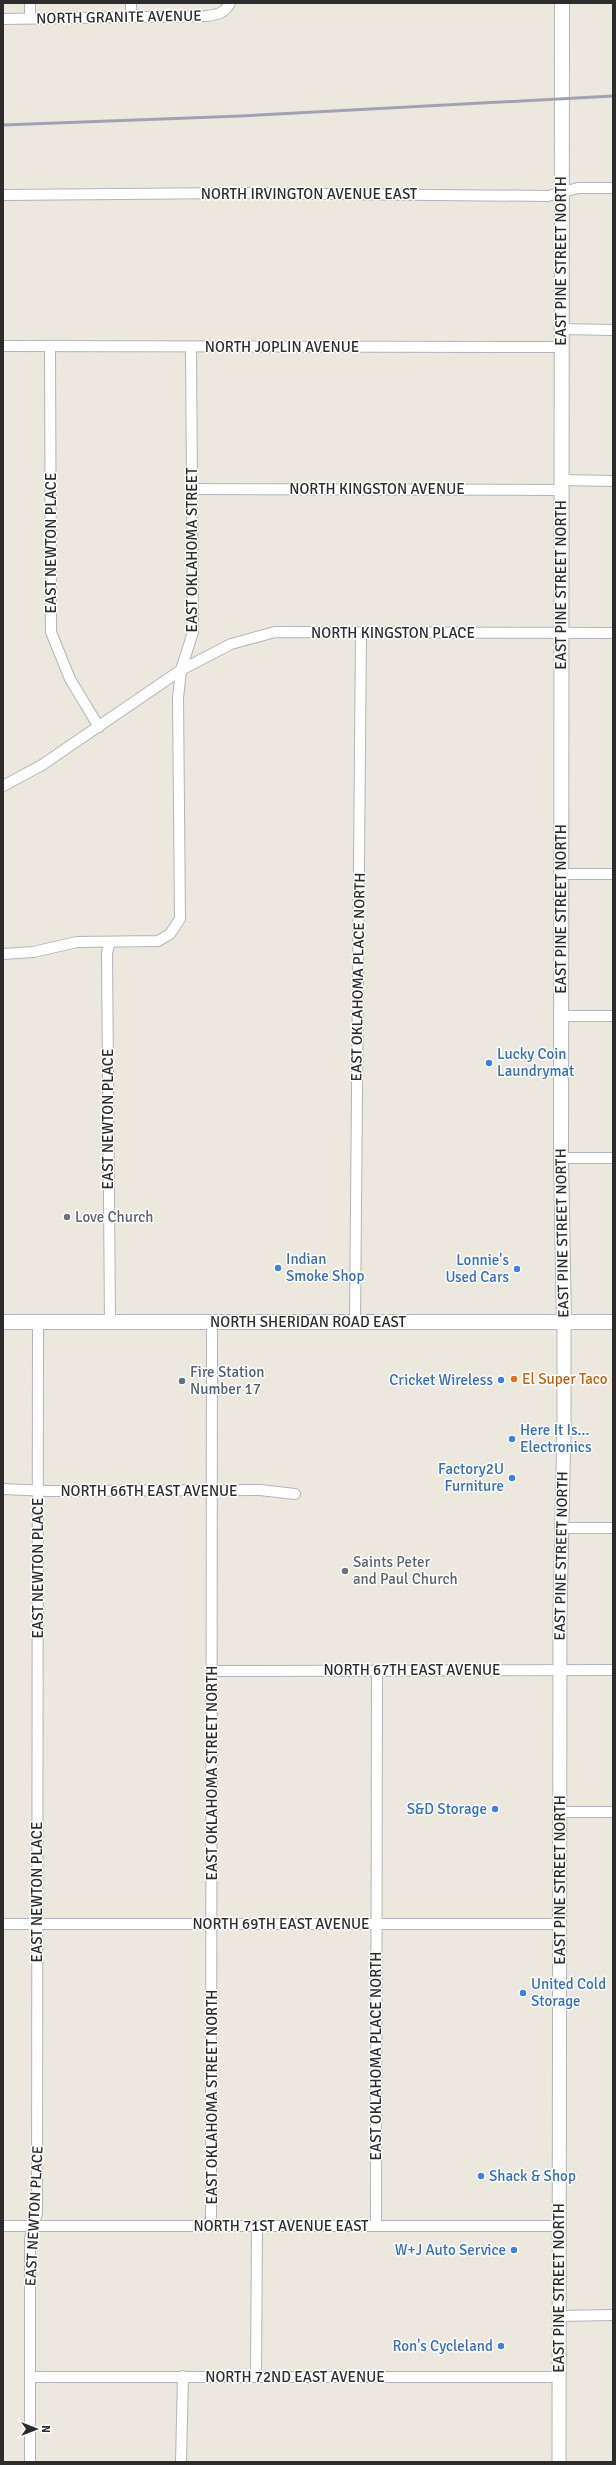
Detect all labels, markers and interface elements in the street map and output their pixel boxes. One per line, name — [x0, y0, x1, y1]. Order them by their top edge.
street label: NORTH GRANITE AVENUE — [36, 7, 202, 27]
street label: EAST PINE STREET NORTH — [552, 176, 570, 346]
street label: NORTH IRVINGTON AVENUE EAST — [201, 185, 418, 203]
street label: NORTH JOPLIN AVENUE — [205, 338, 359, 356]
street label: EAST OKLAHOMA STREET — [183, 467, 201, 633]
street label: EAST NEWTON PLACE — [42, 473, 60, 613]
street label: NORTH KINGSTON AVENUE — [289, 480, 465, 498]
street label: EAST PINE STREET NORTH — [552, 500, 570, 670]
street label: NORTH KINGSTON PLACE — [311, 624, 475, 642]
street label: EAST PINE STREET NORTH — [552, 824, 570, 994]
street label: EAST OKLAHOMA PLACE NORTH — [347, 872, 369, 1082]
place label: Lucky Coin Laundrymat — [497, 1045, 574, 1080]
street label: EAST NEWTON PLACE — [99, 1049, 117, 1189]
marker: Lucky Coin Laundrymat — [484, 1058, 494, 1068]
street label: EAST PINE STREET NORTH — [552, 1148, 572, 1318]
place label: Love Church — [75, 1208, 153, 1226]
marker: Love Church — [62, 1212, 72, 1222]
place label: Indian Smoke Shop — [286, 1250, 364, 1285]
place label: Lonnie's Used Cars — [445, 1251, 509, 1286]
marker: Indian Smoke Shop — [273, 1263, 283, 1273]
marker: Lonnie's Used Cars — [512, 1264, 522, 1274]
street label: NORTH SHERIDAN ROAD EAST — [210, 1313, 407, 1331]
place label: Fire Station Number 17 — [190, 1363, 264, 1398]
place label: El Super Taco — [522, 1370, 608, 1388]
place label: Cricket Wireless — [389, 1371, 493, 1389]
marker: El Super Taco — [509, 1374, 519, 1384]
marker: Cricket Wireless — [496, 1375, 506, 1385]
marker: Fire Station Number 17 — [177, 1376, 187, 1386]
place label: Here It Is... Electronics — [520, 1421, 592, 1456]
marker: Here It Is... Electronics — [507, 1434, 517, 1444]
place label: Factory2U Furniture — [438, 1460, 504, 1495]
street label: EAST PINE STREET NORTH — [551, 1471, 571, 1641]
marker: Factory2U Furniture — [507, 1473, 517, 1483]
street label: NORTH 66TH EAST AVENUE — [60, 1482, 238, 1500]
street label: EAST NEWTON PLACE — [29, 1498, 47, 1638]
place label: Saints Peter and Paul Church — [353, 1553, 458, 1588]
marker: Saints Peter and Paul Church — [340, 1566, 350, 1576]
street label: NORTH 67TH EAST AVENUE — [323, 1661, 501, 1679]
street label: EAST OKLAHOMA STREET NORTH — [203, 1666, 221, 1880]
street label: EAST PINE STREET NORTH — [551, 1795, 569, 1965]
place label: S&D Storage — [407, 1800, 487, 1818]
marker: S&D Storage — [490, 1804, 500, 1814]
street label: EAST NEWTON PLACE — [28, 1822, 46, 1962]
street label: NORTH 69TH EAST AVENUE — [192, 1915, 370, 1933]
street label: EAST OKLAHOMA PLACE NORTH — [367, 1952, 385, 2160]
place label: United Cold Storage — [531, 1975, 606, 2010]
marker: United Cold Storage — [518, 1988, 528, 1998]
street label: EAST OKLAHOMA STREET NORTH — [203, 1990, 221, 2204]
street label: EAST NEWTON PLACE — [21, 2145, 47, 2287]
place label: Shack & Shop — [489, 2167, 576, 2185]
marker: Shack & Shop — [476, 2171, 486, 2181]
street label: EAST PINE STREET NORTH — [550, 2203, 568, 2373]
street label: NORTH 71ST AVENUE EAST — [193, 2217, 369, 2235]
place label: W+J Auto Service — [395, 2241, 506, 2259]
marker: W+J Auto Service — [509, 2245, 519, 2255]
place label: Ron's Cycleland — [392, 2337, 493, 2355]
marker: Ron's Cycleland — [496, 2341, 506, 2351]
street label: NORTH 72ND EAST AVENUE — [205, 2368, 385, 2386]
north arrow — [16, 2409, 56, 2449]
text: N — [39, 2425, 52, 2433]

